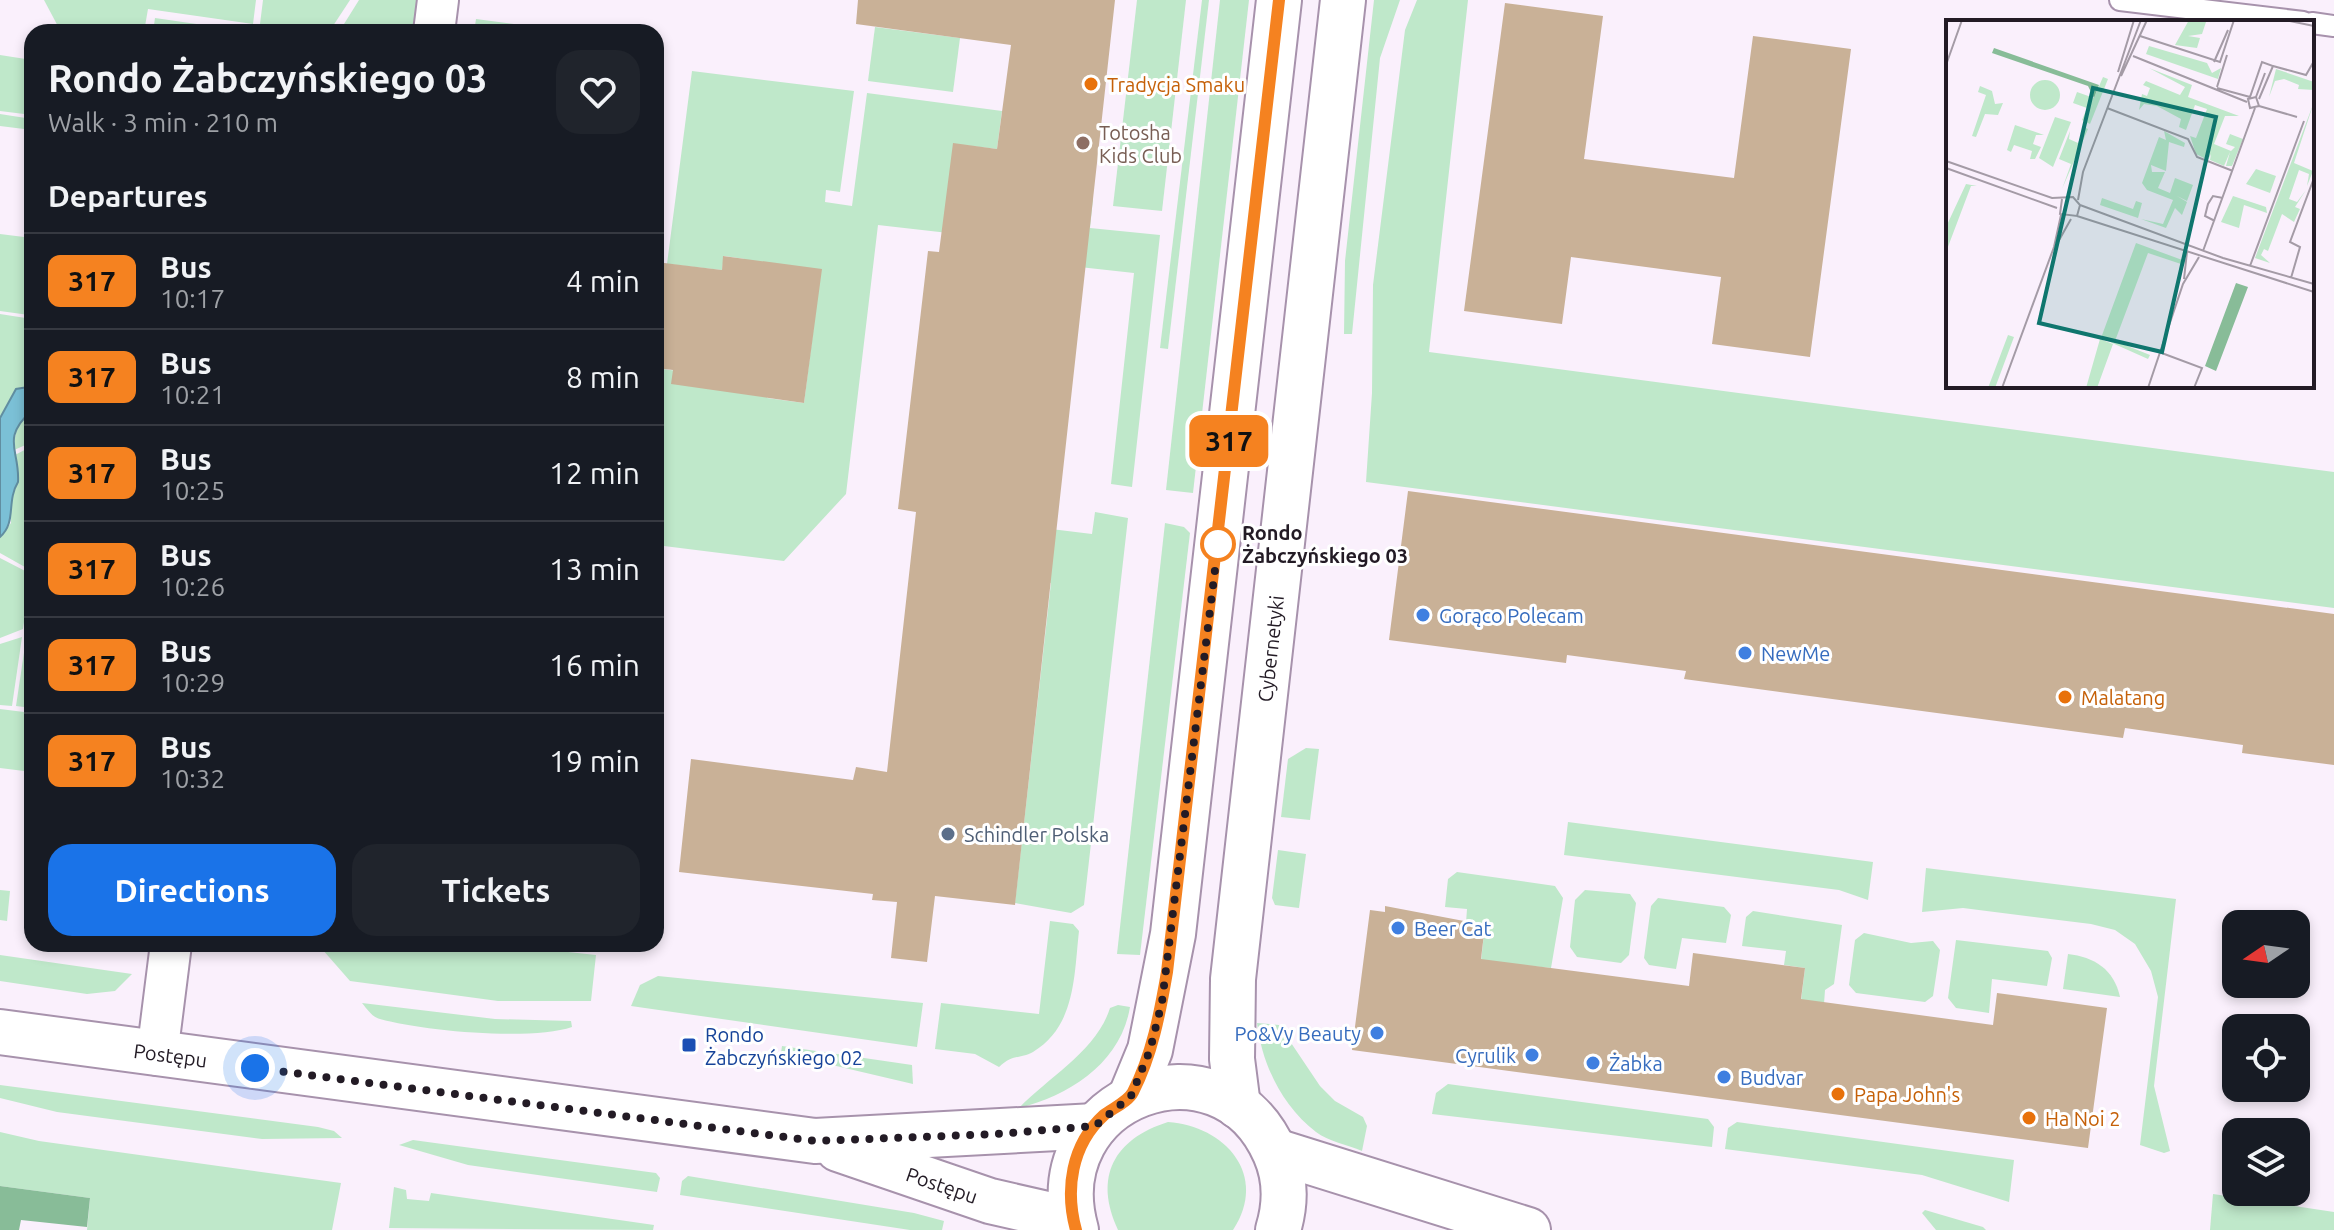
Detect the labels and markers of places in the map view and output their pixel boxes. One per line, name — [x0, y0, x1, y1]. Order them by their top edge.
place label: Tradycja Smaku — [1107, 73, 1245, 96]
marker: Tradycja Smaku — [1082, 75, 1100, 93]
place label: Totosha Kids Club — [1099, 121, 1182, 167]
marker: Totosha Kids Club — [1074, 134, 1092, 152]
place label: Rondo Żabczyńskiego 03 — [1242, 521, 1408, 567]
marker: Rondo Żabczyńskiego 03 — [1201, 527, 1235, 561]
place label: Gorąco Polecam — [1439, 604, 1584, 627]
marker: Gorąco Polecam — [1414, 606, 1432, 624]
place label: NewMe — [1761, 642, 1830, 665]
marker: NewMe — [1736, 644, 1754, 662]
place label: Malatang — [2081, 686, 2165, 709]
marker: Malatang — [2056, 688, 2074, 706]
place label: Schindler Polska — [964, 823, 1109, 846]
marker: Schindler Polska — [939, 825, 957, 843]
place label: Beer Cat — [1414, 917, 1492, 940]
marker: Beer Cat — [1389, 919, 1407, 937]
place label: Po&Vy Beauty — [1235, 1022, 1361, 1045]
place label: Rondo Żabczyńskiego 02 — [705, 1023, 863, 1069]
marker: Po&Vy Beauty — [1368, 1024, 1386, 1042]
marker: Rondo Żabczyńskiego 02 — [680, 1036, 698, 1054]
place label: Cyrulik — [1455, 1044, 1516, 1067]
marker: Cyrulik — [1523, 1046, 1541, 1064]
place label: Żabka — [1609, 1052, 1663, 1075]
marker: Żabka — [1584, 1054, 1602, 1072]
place label: Budvar — [1740, 1066, 1804, 1089]
marker: Budvar — [1715, 1068, 1733, 1086]
place label: Papa John's — [1854, 1083, 1960, 1106]
marker: Papa John's — [1829, 1085, 1847, 1103]
place label: Ha Noi 2 — [2045, 1107, 2121, 1130]
marker: Ha Noi 2 — [2020, 1109, 2038, 1127]

